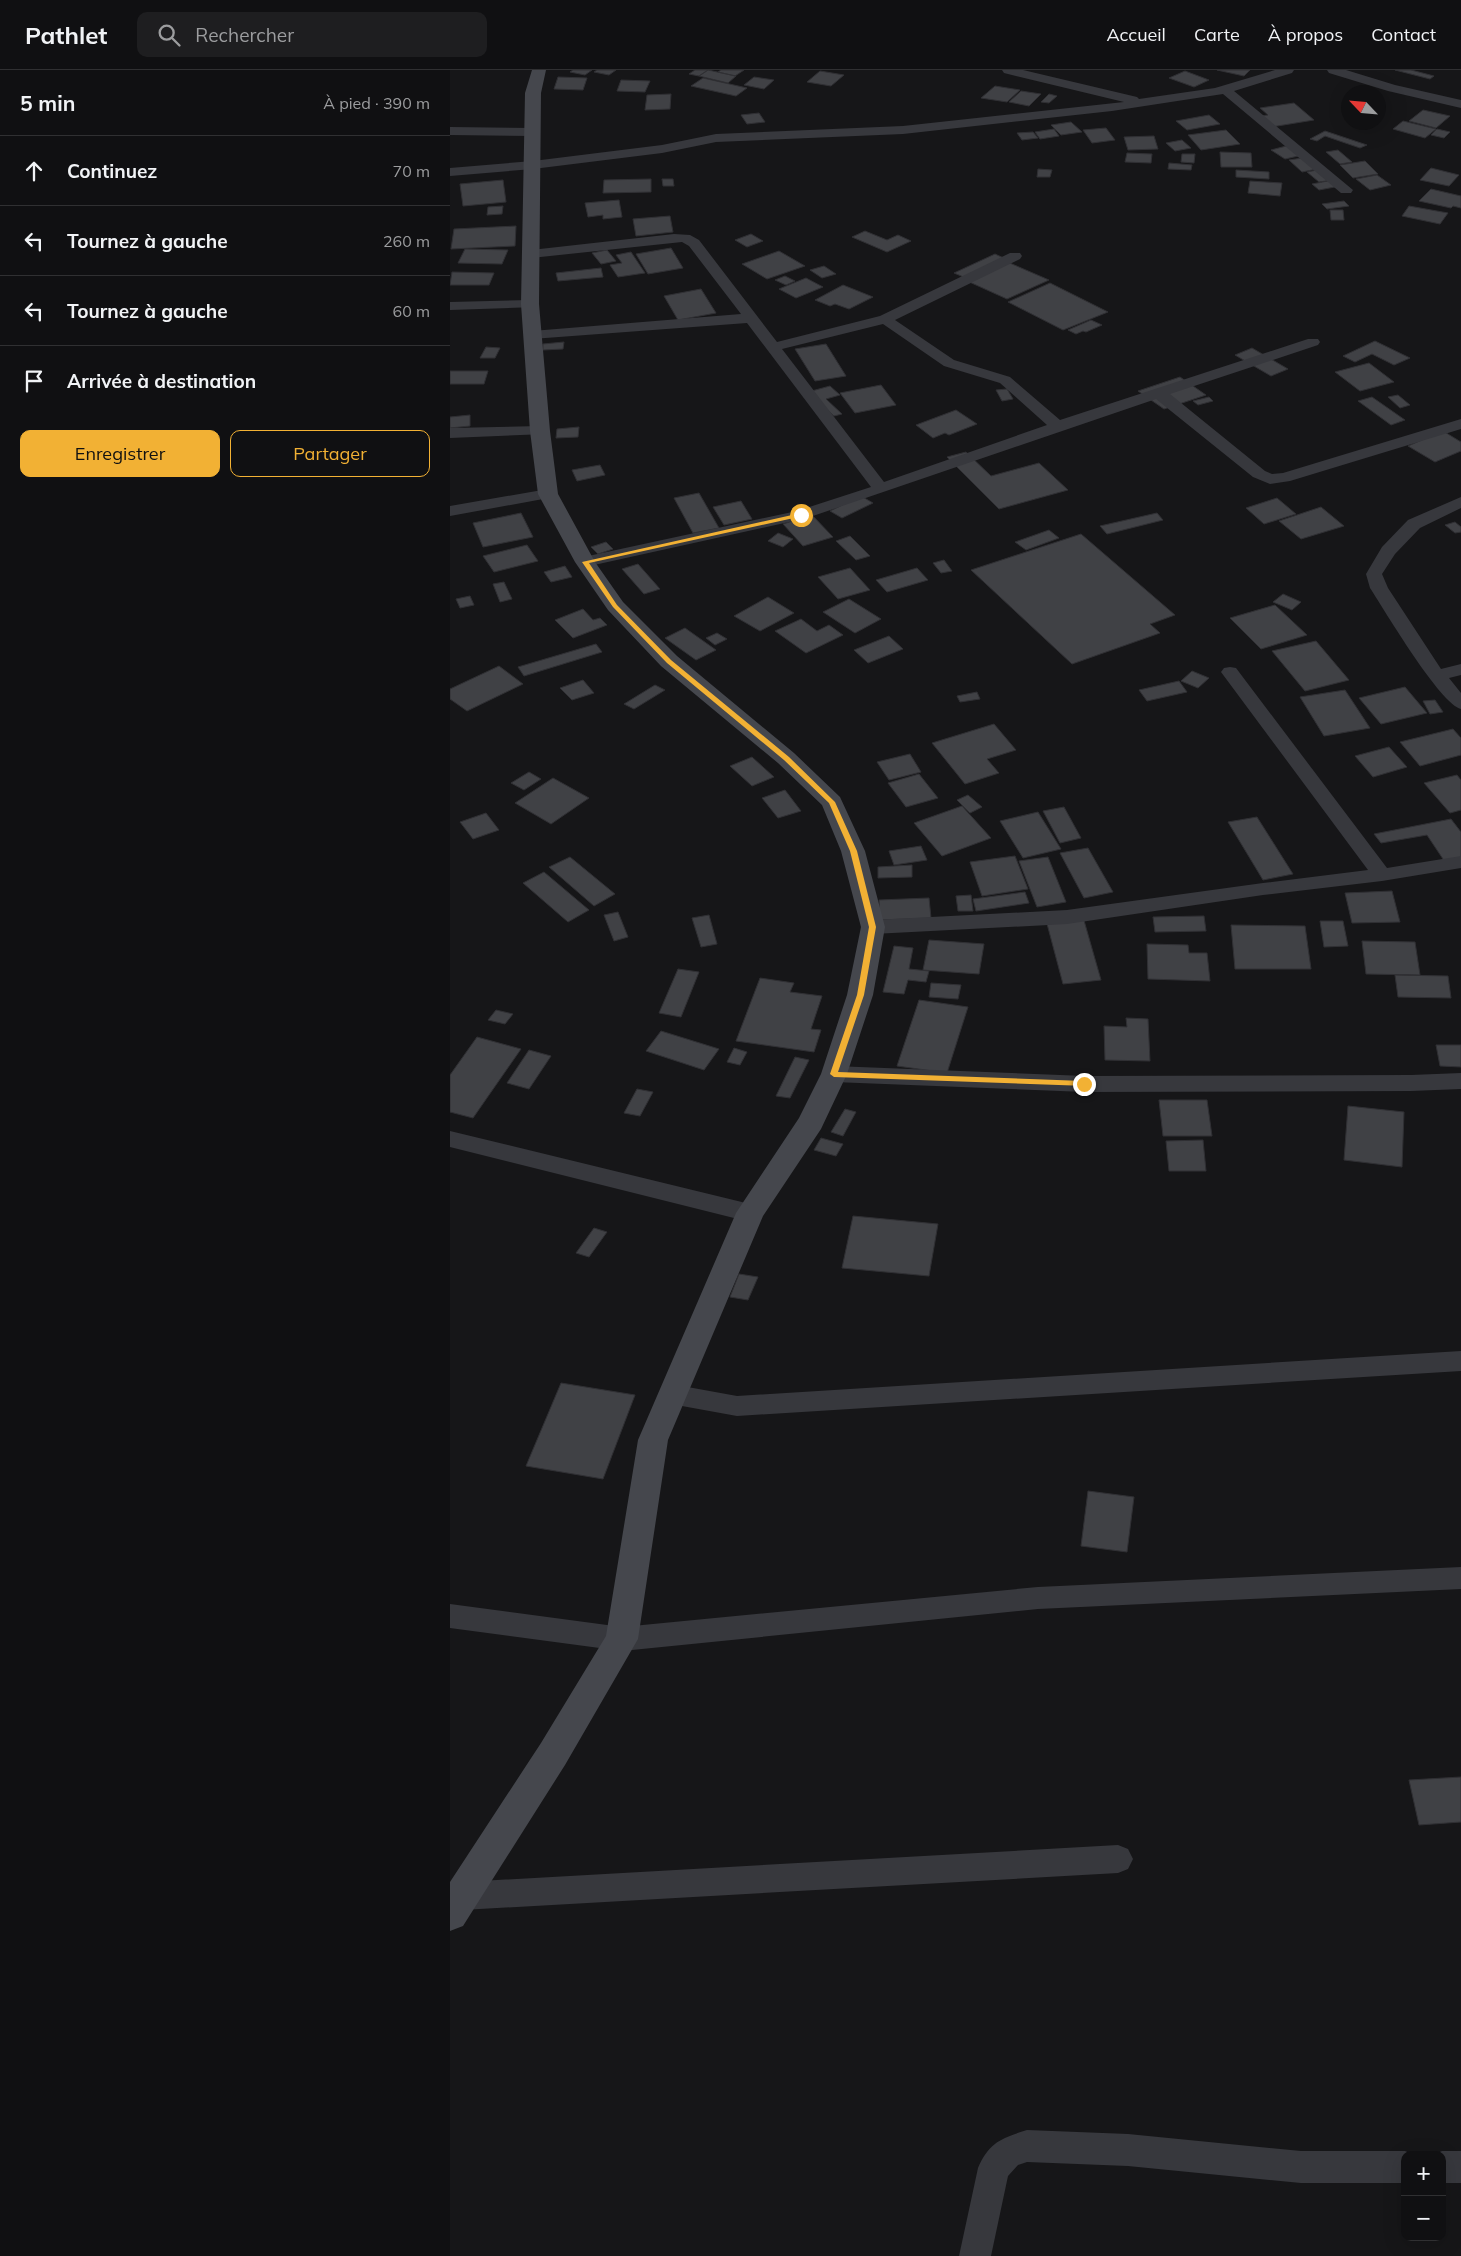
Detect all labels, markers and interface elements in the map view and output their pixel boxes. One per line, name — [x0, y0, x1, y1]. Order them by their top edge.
search box — [137, 12, 487, 57]
text: Pathlet — [25, 20, 107, 50]
icon: search — [155, 21, 183, 49]
text: Rechercher — [195, 23, 294, 47]
text: Accueil — [1106, 23, 1166, 46]
text: Carte — [1194, 23, 1240, 46]
text: À propos — [1268, 23, 1343, 46]
text: Contact — [1371, 23, 1436, 46]
north arrow — [1341, 85, 1386, 130]
text: 5 min — [20, 90, 75, 116]
text: À pied · 390 m — [323, 93, 430, 113]
icon: ahead — [20, 157, 48, 185]
text: Continuez — [67, 159, 157, 183]
text: 70 m — [393, 161, 430, 181]
icon: left — [20, 227, 48, 255]
text: Tournez à gauche — [67, 229, 228, 253]
text: 260 m — [383, 231, 430, 251]
icon: left — [20, 297, 48, 325]
text: Tournez à gauche — [67, 299, 228, 323]
text: 60 m — [393, 301, 430, 321]
icon: arrive — [20, 367, 48, 395]
text: Arrivée à destination — [67, 369, 256, 393]
button: Enregistrer — [20, 430, 220, 477]
button: Partager — [230, 430, 430, 477]
route start — [790, 504, 813, 527]
route end — [1073, 1073, 1096, 1096]
map controls — [1401, 2151, 1446, 2241]
button: + — [1401, 2151, 1446, 2196]
button: − — [1401, 2196, 1446, 2241]

